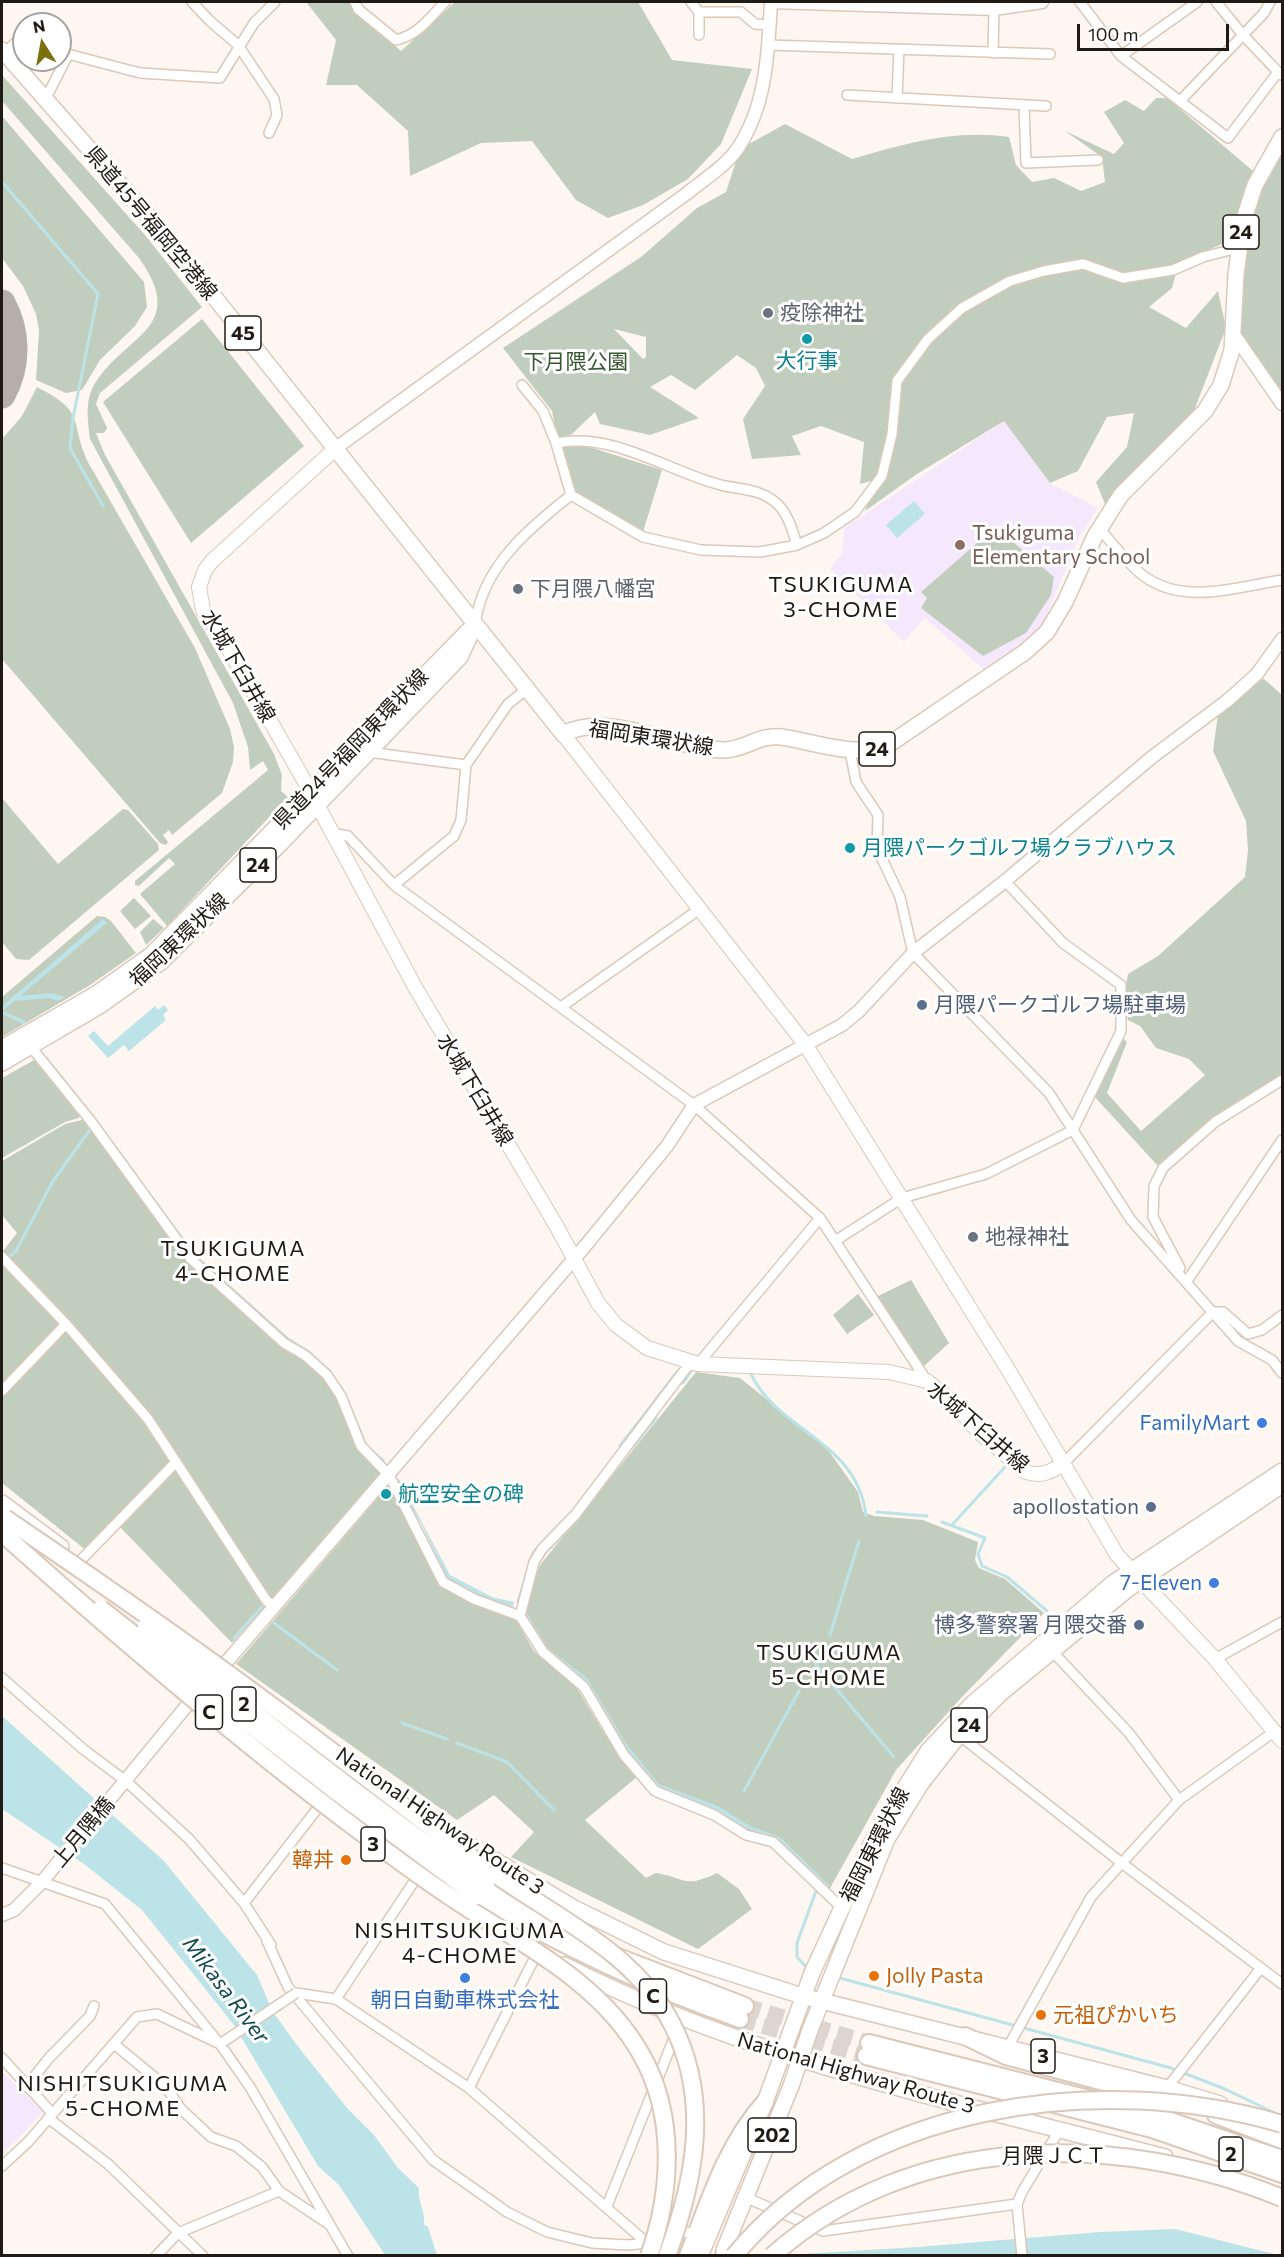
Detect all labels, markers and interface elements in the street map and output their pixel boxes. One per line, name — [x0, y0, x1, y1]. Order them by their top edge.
north arrow — [12, 12, 72, 72]
scale bar — [1080, 12, 1232, 50]
text: N — [31, 15, 47, 36]
text: 100 m — [1088, 23, 1138, 45]
street label: 県道45号福岡空港線 — [79, 141, 223, 305]
road number: 24 — [1223, 215, 1259, 249]
place label: 疫除神社 — [780, 300, 864, 326]
marker: 疫除神社 — [761, 306, 775, 320]
road number: 45 — [225, 316, 261, 350]
marker: 大行事 — [800, 332, 814, 346]
place label: 大行事 — [776, 348, 838, 374]
park label: 下月隈公園 — [524, 349, 628, 375]
place label: Tsukiguma Elementary School — [972, 520, 1150, 570]
marker: Tsukiguma Elementary School — [953, 538, 967, 552]
district label: TSUKIGUMA 3-CHOME — [768, 572, 914, 624]
place label: 下月隈八幡宮 — [530, 576, 656, 602]
marker: 下月隈八幡宮 — [511, 582, 525, 596]
street label: 水城下臼井線 — [196, 605, 280, 727]
street label: 県道24号福岡東環状線 — [268, 664, 434, 834]
street label: 福岡東環状線 — [587, 716, 715, 760]
road number: 24 — [859, 732, 895, 766]
place label: 月隈パークゴルフ場クラブハウス — [862, 835, 1177, 861]
marker: 月隈パークゴルフ場クラブハウス — [843, 841, 857, 855]
road number: 24 — [240, 848, 276, 882]
street label: 福岡東環状線 — [124, 888, 234, 992]
place label: 月隈パークゴルフ場駐車場 — [934, 992, 1186, 1018]
marker: 月隈パークゴルフ場駐車場 — [915, 998, 929, 1012]
street label: 水城下臼井線 — [432, 1030, 518, 1150]
place label: 地禄神社 — [985, 1224, 1069, 1250]
marker: 地禄神社 — [966, 1230, 980, 1244]
district label: TSUKIGUMA 4-CHOME — [160, 1236, 306, 1288]
street label: 水城下臼井線 — [922, 1376, 1034, 1478]
place label: FamilyMart — [1140, 1410, 1250, 1436]
marker: FamilyMart — [1255, 1416, 1269, 1430]
place label: 航空安全の碑 — [398, 1481, 524, 1507]
marker: 航空安全の碑 — [379, 1487, 393, 1501]
place label: apollostation — [1012, 1494, 1139, 1520]
marker: apollostation — [1144, 1500, 1158, 1514]
place label: 7-Eleven — [1120, 1570, 1202, 1596]
marker: 7-Eleven — [1207, 1576, 1221, 1590]
place label: 博多警察署 月隈交番 — [934, 1612, 1127, 1638]
marker: 博多警察署 月隈交番 — [1132, 1618, 1146, 1632]
district label: TSUKIGUMA 5-CHOME — [756, 1640, 902, 1692]
road number: 2 — [232, 1687, 256, 1721]
road number: C — [196, 1695, 222, 1729]
road number: 24 — [951, 1708, 987, 1742]
street label: National Highway Route 3 — [331, 1742, 549, 1900]
street label: 福岡東環状線 — [835, 1783, 915, 1907]
street label: 上月隅橋 — [46, 1792, 120, 1872]
road number: 3 — [361, 1827, 385, 1861]
place label: 韓丼 — [292, 1847, 334, 1873]
marker: 韓丼 — [339, 1853, 353, 1867]
district label: NISHITSUKIGUMA 4-CHOME — [354, 1918, 566, 1970]
water label: Mikasa River — [177, 1931, 275, 2049]
place label: Jolly Pasta — [886, 1963, 983, 1989]
marker: Jolly Pasta — [867, 1969, 881, 1983]
marker: 朝日自動車株式会社 — [458, 1971, 472, 1985]
road number: C — [640, 1979, 666, 2013]
place label: 朝日自動車株式会社 — [371, 1987, 559, 2013]
place label: 元祖ぴかいち — [1053, 2002, 1179, 2028]
marker: 元祖ぴかいち — [1034, 2008, 1048, 2022]
street label: National Highway Route 3 — [735, 2027, 977, 2119]
road number: 3 — [1031, 2039, 1055, 2073]
district label: NISHITSUKIGUMA 5-CHOME — [17, 2071, 229, 2122]
road number: 202 — [748, 2118, 796, 2152]
road number: 2 — [1219, 2137, 1243, 2171]
street label: 月隈ＪＣＴ — [1002, 2143, 1106, 2169]

